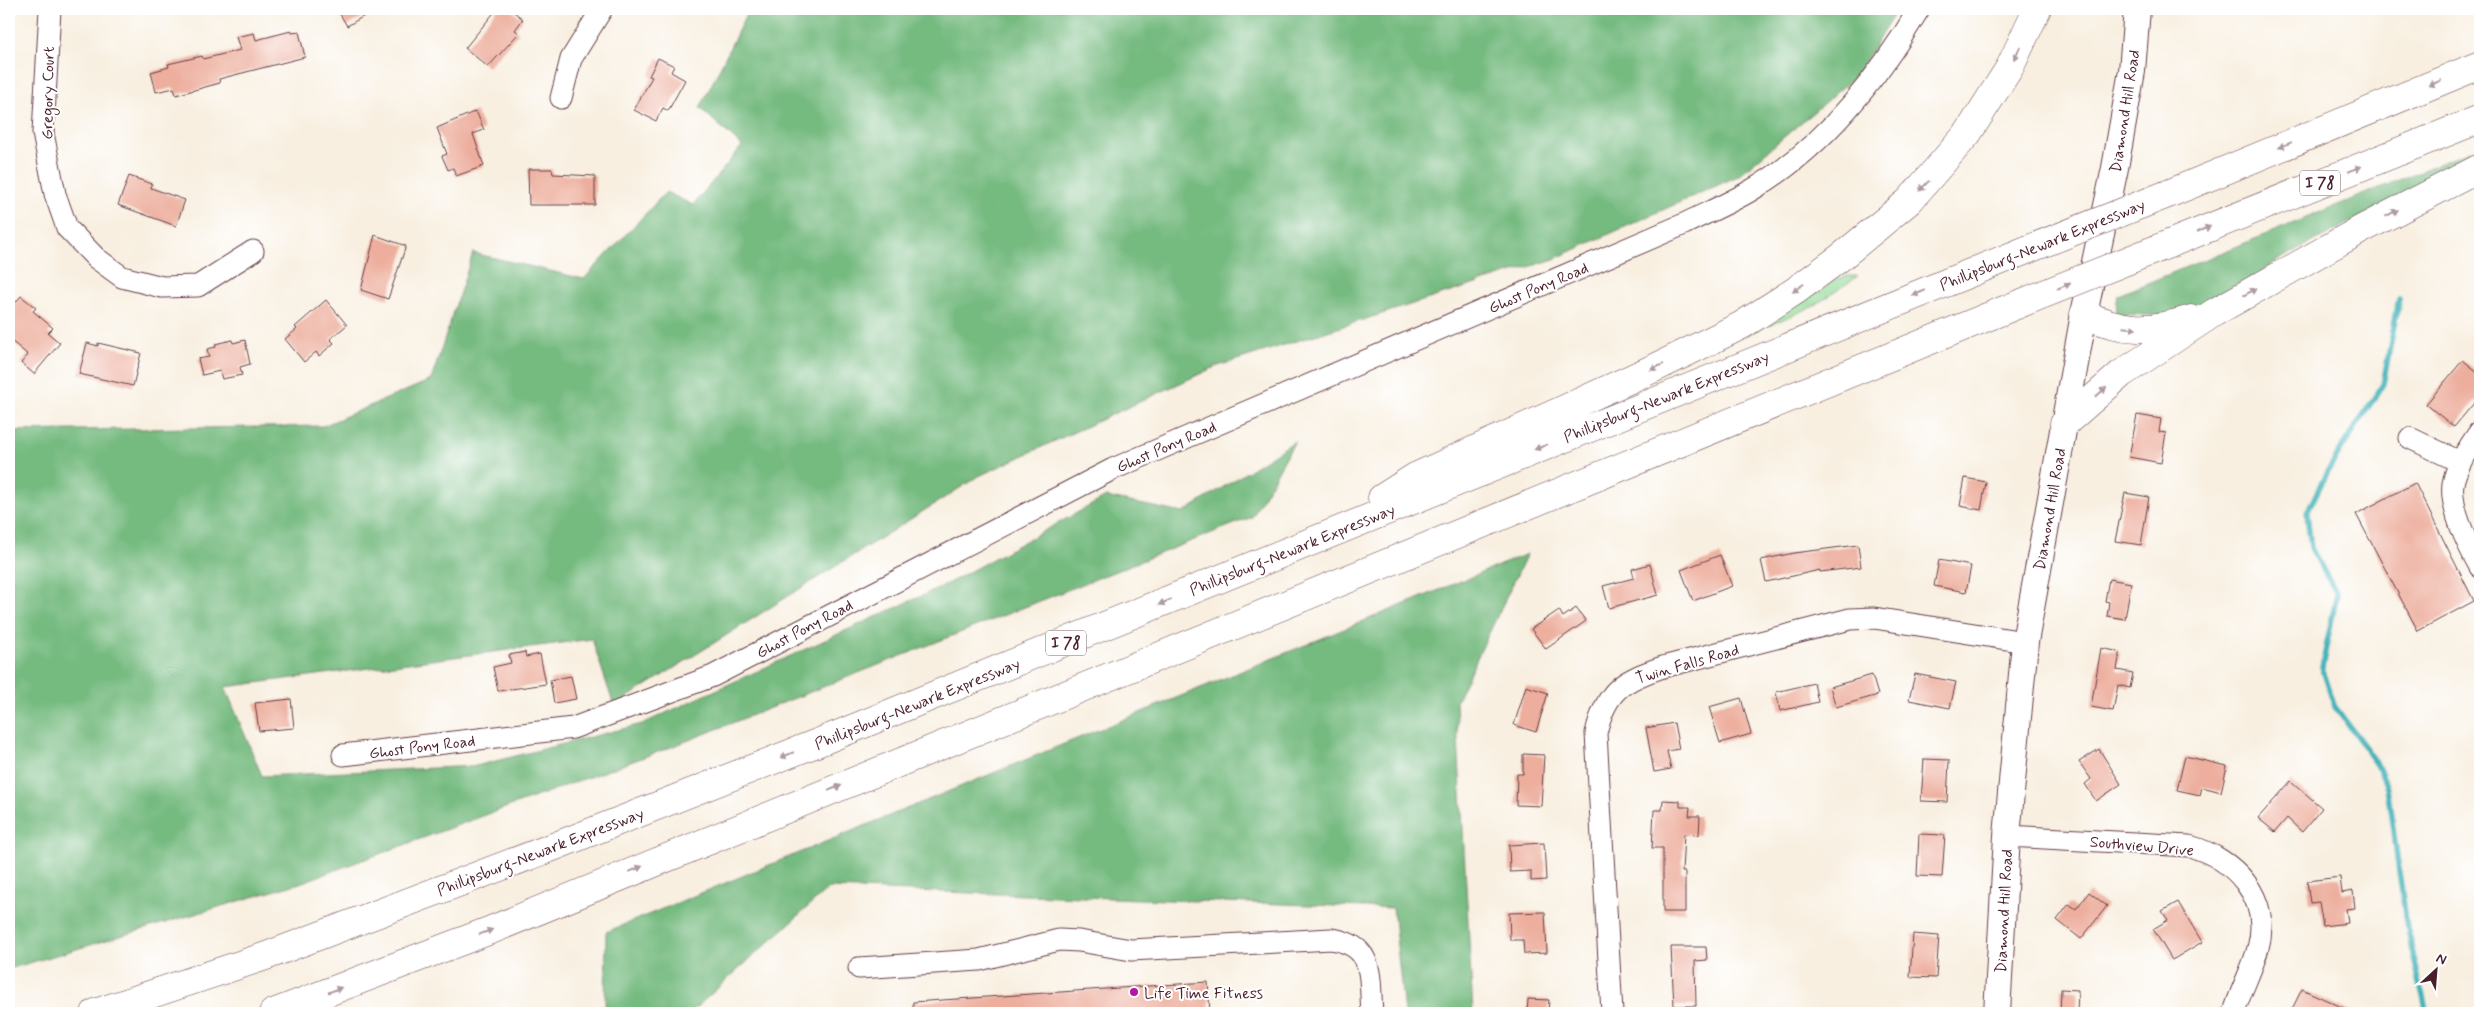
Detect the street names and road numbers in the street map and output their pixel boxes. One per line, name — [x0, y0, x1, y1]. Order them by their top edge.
street label: Gregory Court — [37, 46, 61, 140]
street label: Diamond Hill Road — [2105, 48, 2146, 174]
road number: I 78 — [2300, 170, 2340, 196]
street label: Phillipsburg-Newark Expressway — [1937, 194, 2149, 297]
street label: Ghost Pony Road — [1485, 258, 1592, 319]
street label: Phillipsburg-Newark Expressway — [1561, 346, 1773, 449]
street label: Ghost Pony Road — [1113, 417, 1220, 478]
street label: Diamond Hill Road — [2029, 446, 2072, 572]
street label: Phillipsburg-Newark Expressway — [1187, 499, 1399, 602]
street label: Ghost Pony Road — [753, 595, 857, 664]
road number: I 78 — [1046, 630, 1086, 656]
street label: Twin Falls Road — [1633, 640, 1742, 689]
street label: Phillipsburg-Newark Expressway — [812, 653, 1024, 756]
street label: Ghost Pony Road — [368, 731, 476, 764]
street label: Phillipsburg-Newark Expressway — [434, 803, 647, 903]
street label: Southview Drive — [2089, 831, 2195, 861]
street label: Diamond Hill Road — [1991, 849, 2018, 974]

